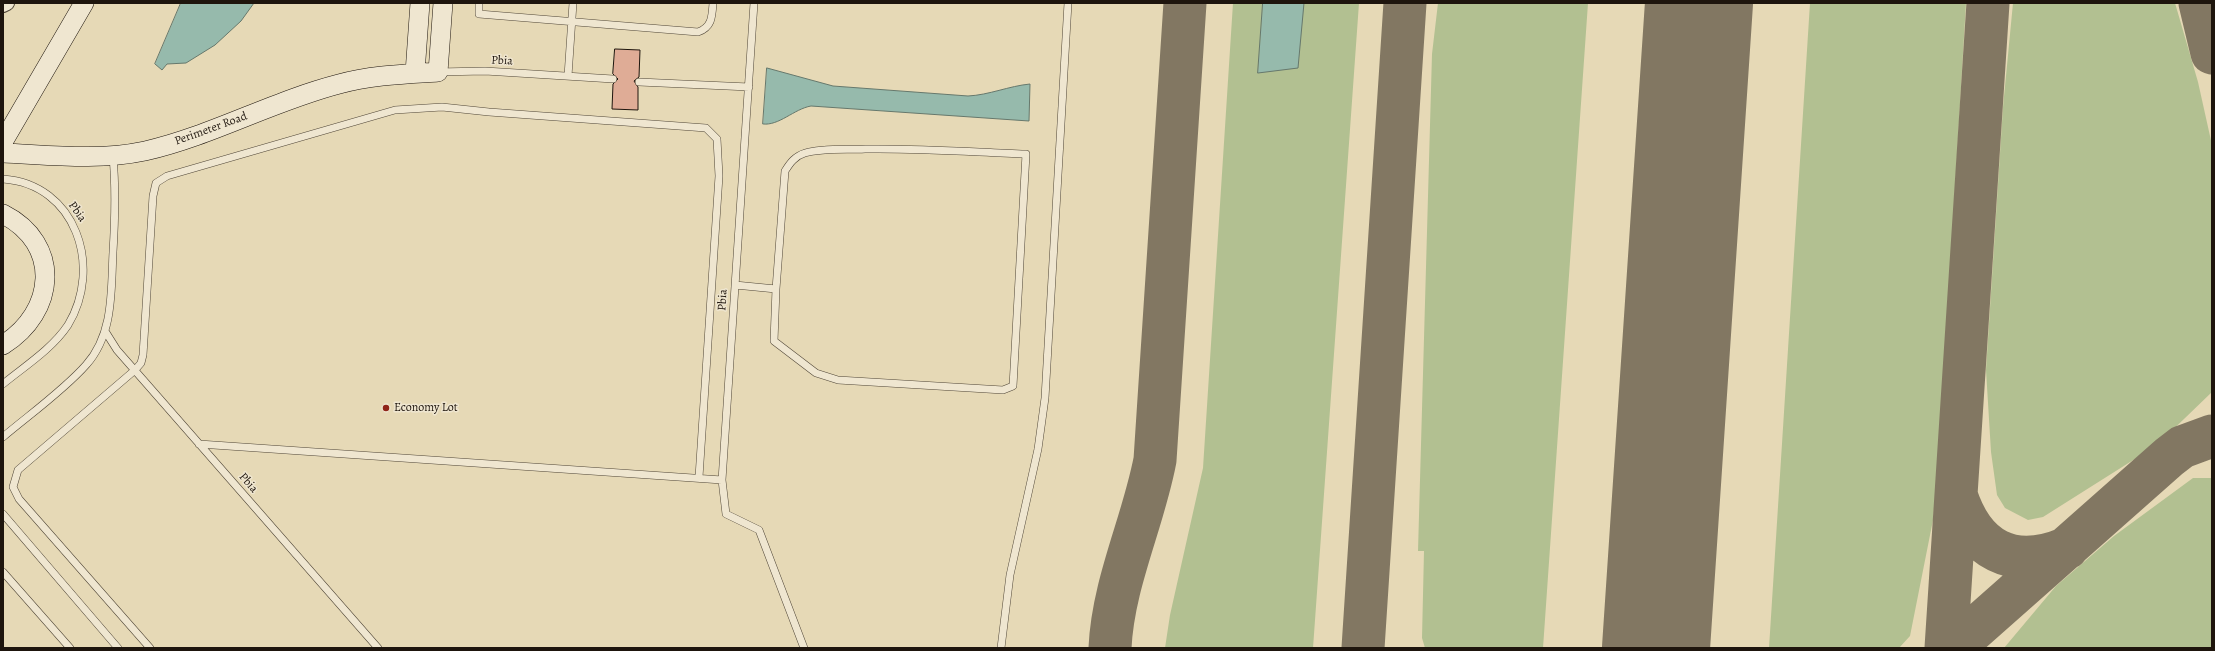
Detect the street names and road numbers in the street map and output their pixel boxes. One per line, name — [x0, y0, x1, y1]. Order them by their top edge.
street label: Pbia — [491, 53, 513, 69]
street label: Perimeter Road — [173, 109, 249, 149]
street label: Pbia — [65, 199, 89, 225]
street label: Pbia — [715, 289, 731, 311]
street label: Pbia — [235, 470, 261, 496]

